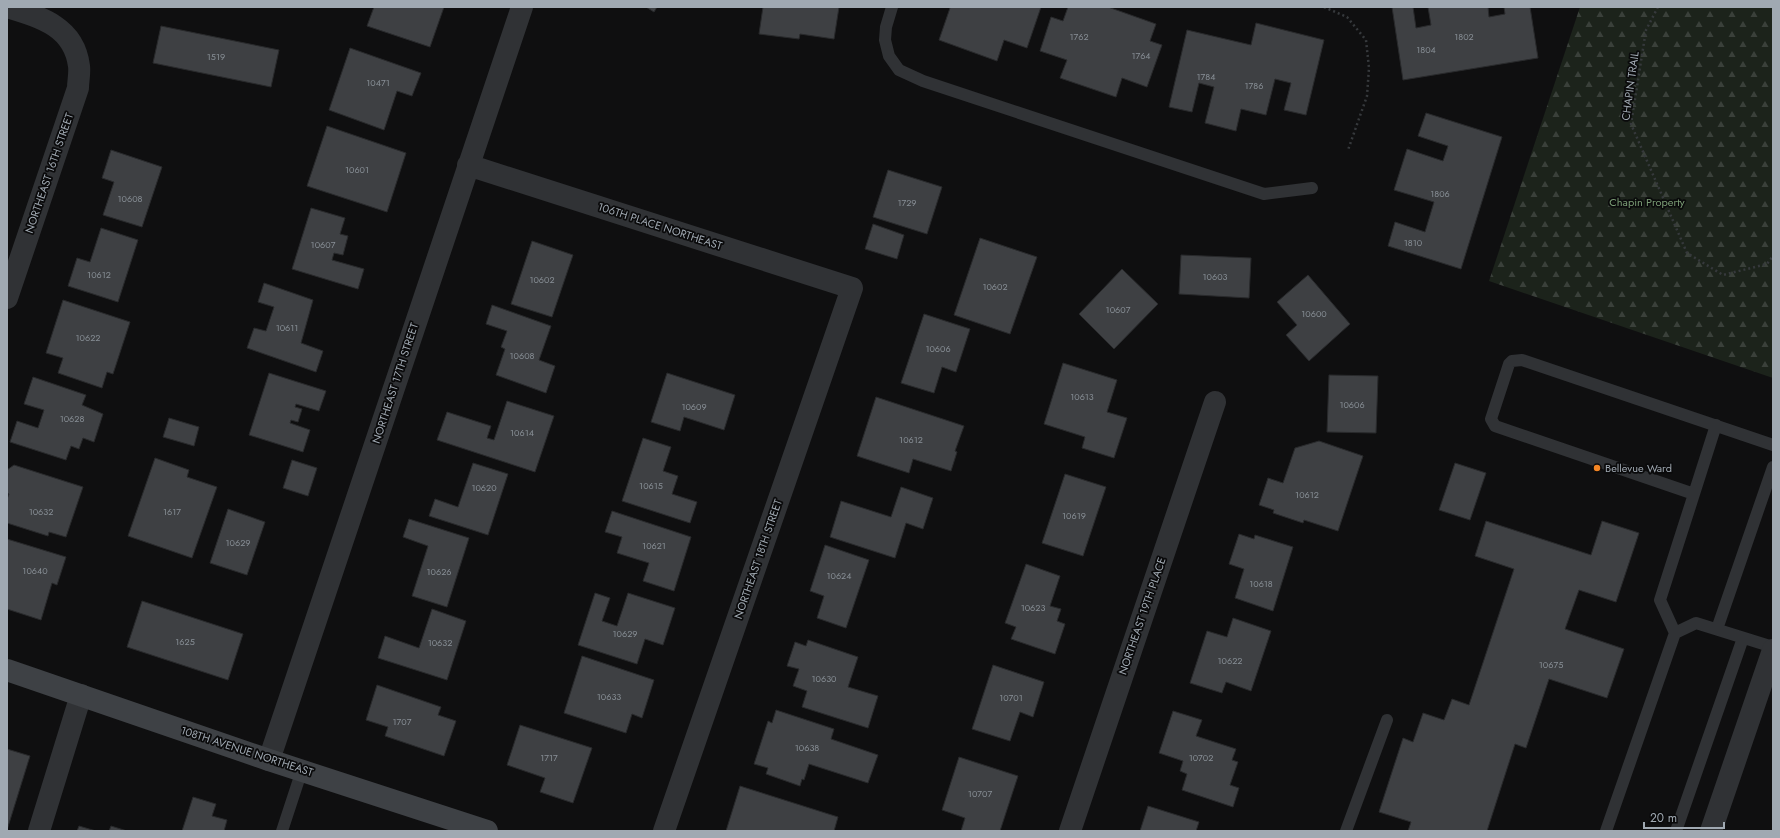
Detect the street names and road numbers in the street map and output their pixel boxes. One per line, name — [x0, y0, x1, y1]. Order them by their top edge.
street label: CHAPIN TRAIL — [1617, 50, 1643, 121]
street label: NORTHEAST 16TH STREET — [21, 111, 77, 235]
street label: 106TH PLACE NORTHEAST — [596, 198, 724, 254]
street label: NORTHEAST 17TH STREET — [368, 321, 422, 445]
street label: NORTHEAST 18TH STREET — [730, 497, 786, 621]
street label: NORTHEAST 19TH PLACE — [1114, 555, 1170, 677]
street label: 108TH AVENUE NORTHEAST — [179, 722, 315, 780]

